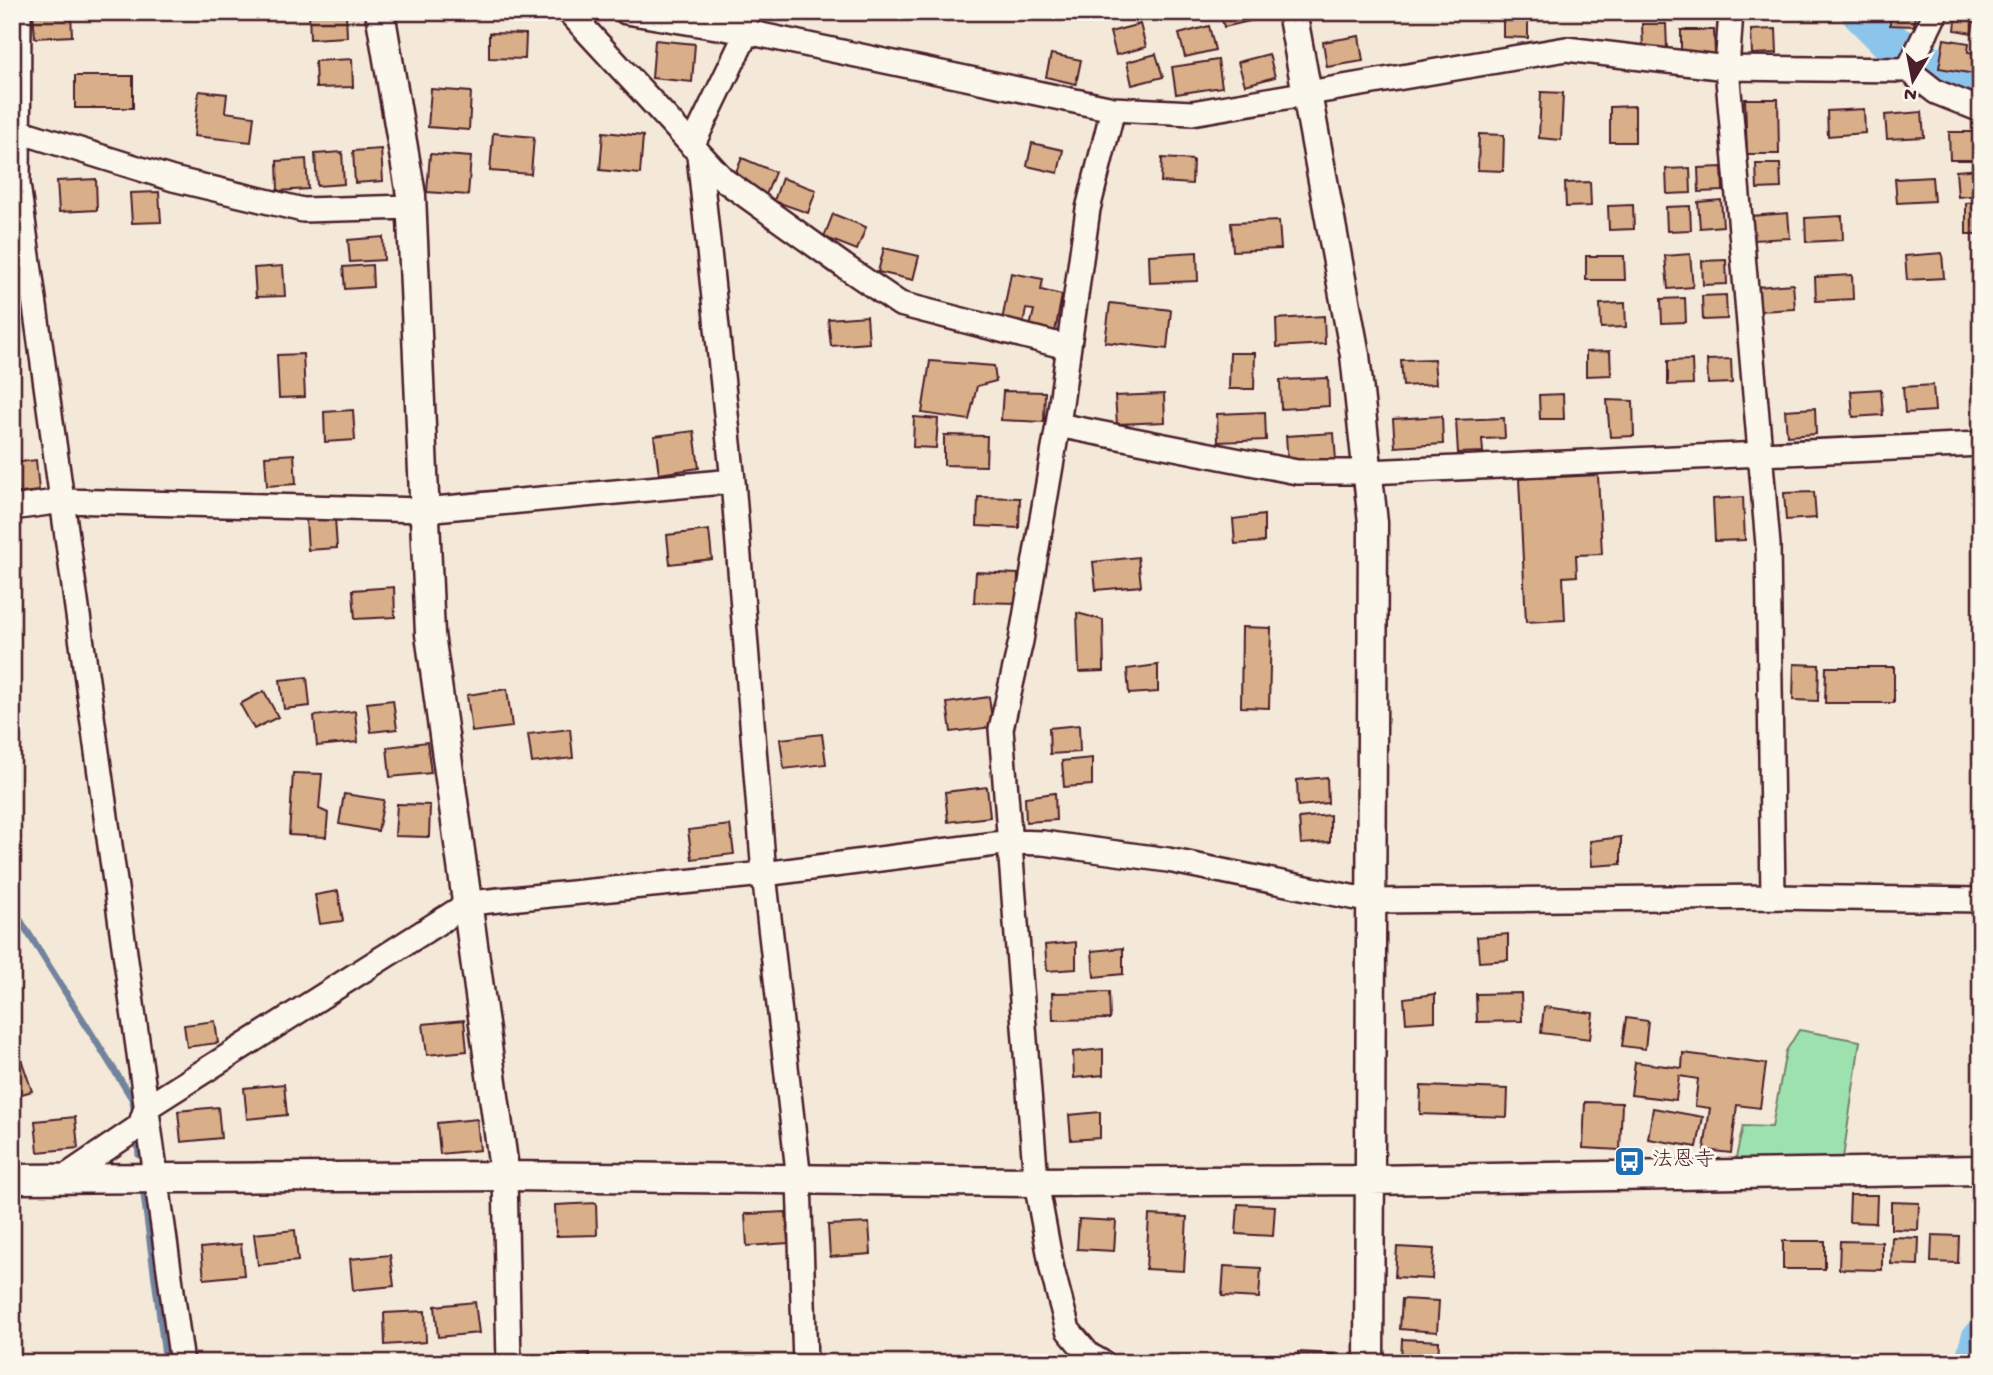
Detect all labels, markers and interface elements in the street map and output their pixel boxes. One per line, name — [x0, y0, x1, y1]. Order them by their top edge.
north arrow — [1878, 46, 1948, 116]
text: N — [1903, 81, 1919, 106]
bus stop icon: 法恩寺 — [1612, 1144, 1646, 1178]
place label: 法恩寺 — [1652, 1148, 1715, 1174]

